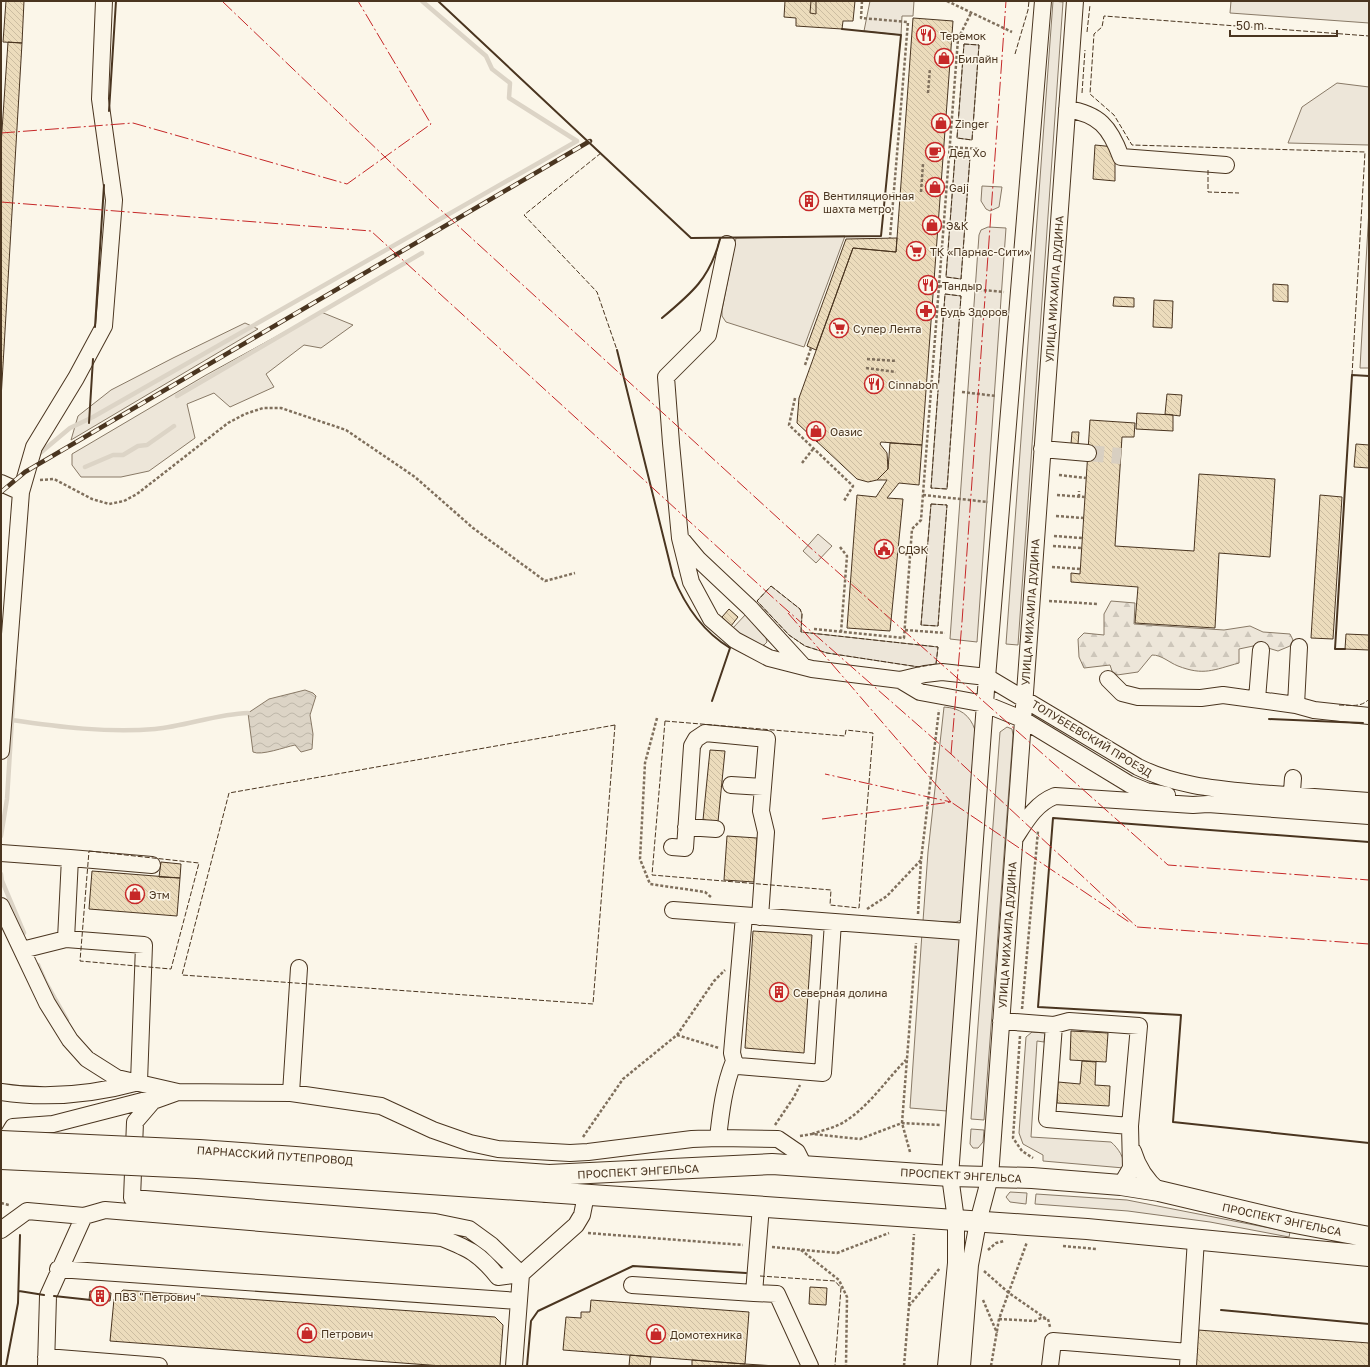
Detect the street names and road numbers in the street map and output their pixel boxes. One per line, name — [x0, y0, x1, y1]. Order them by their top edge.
street label: УЛИЦА МИХАИЛА ДУДИНА — [1042, 214, 1066, 363]
street label: УЛИЦА МИХАИЛА ДУДИНА — [1018, 537, 1042, 686]
street label: ТОЛУБЕЕВСКИЙ ПРОЕЗД — [1030, 697, 1154, 779]
street label: УЛИЦА МИХАИЛА ДУДИНА — [995, 860, 1019, 1009]
street label: ПАРНАССКИЙ ПУТЕПРОВОД — [196, 1143, 354, 1167]
street label: ПРОСПЕКТ ЭНГЕЛЬСА — [577, 1161, 700, 1181]
street label: ПРОСПЕКТ ЭНГЕЛЬСА — [900, 1165, 1023, 1185]
street label: ПРОСПЕКТ ЭНГЕЛЬСА — [1221, 1200, 1343, 1238]

